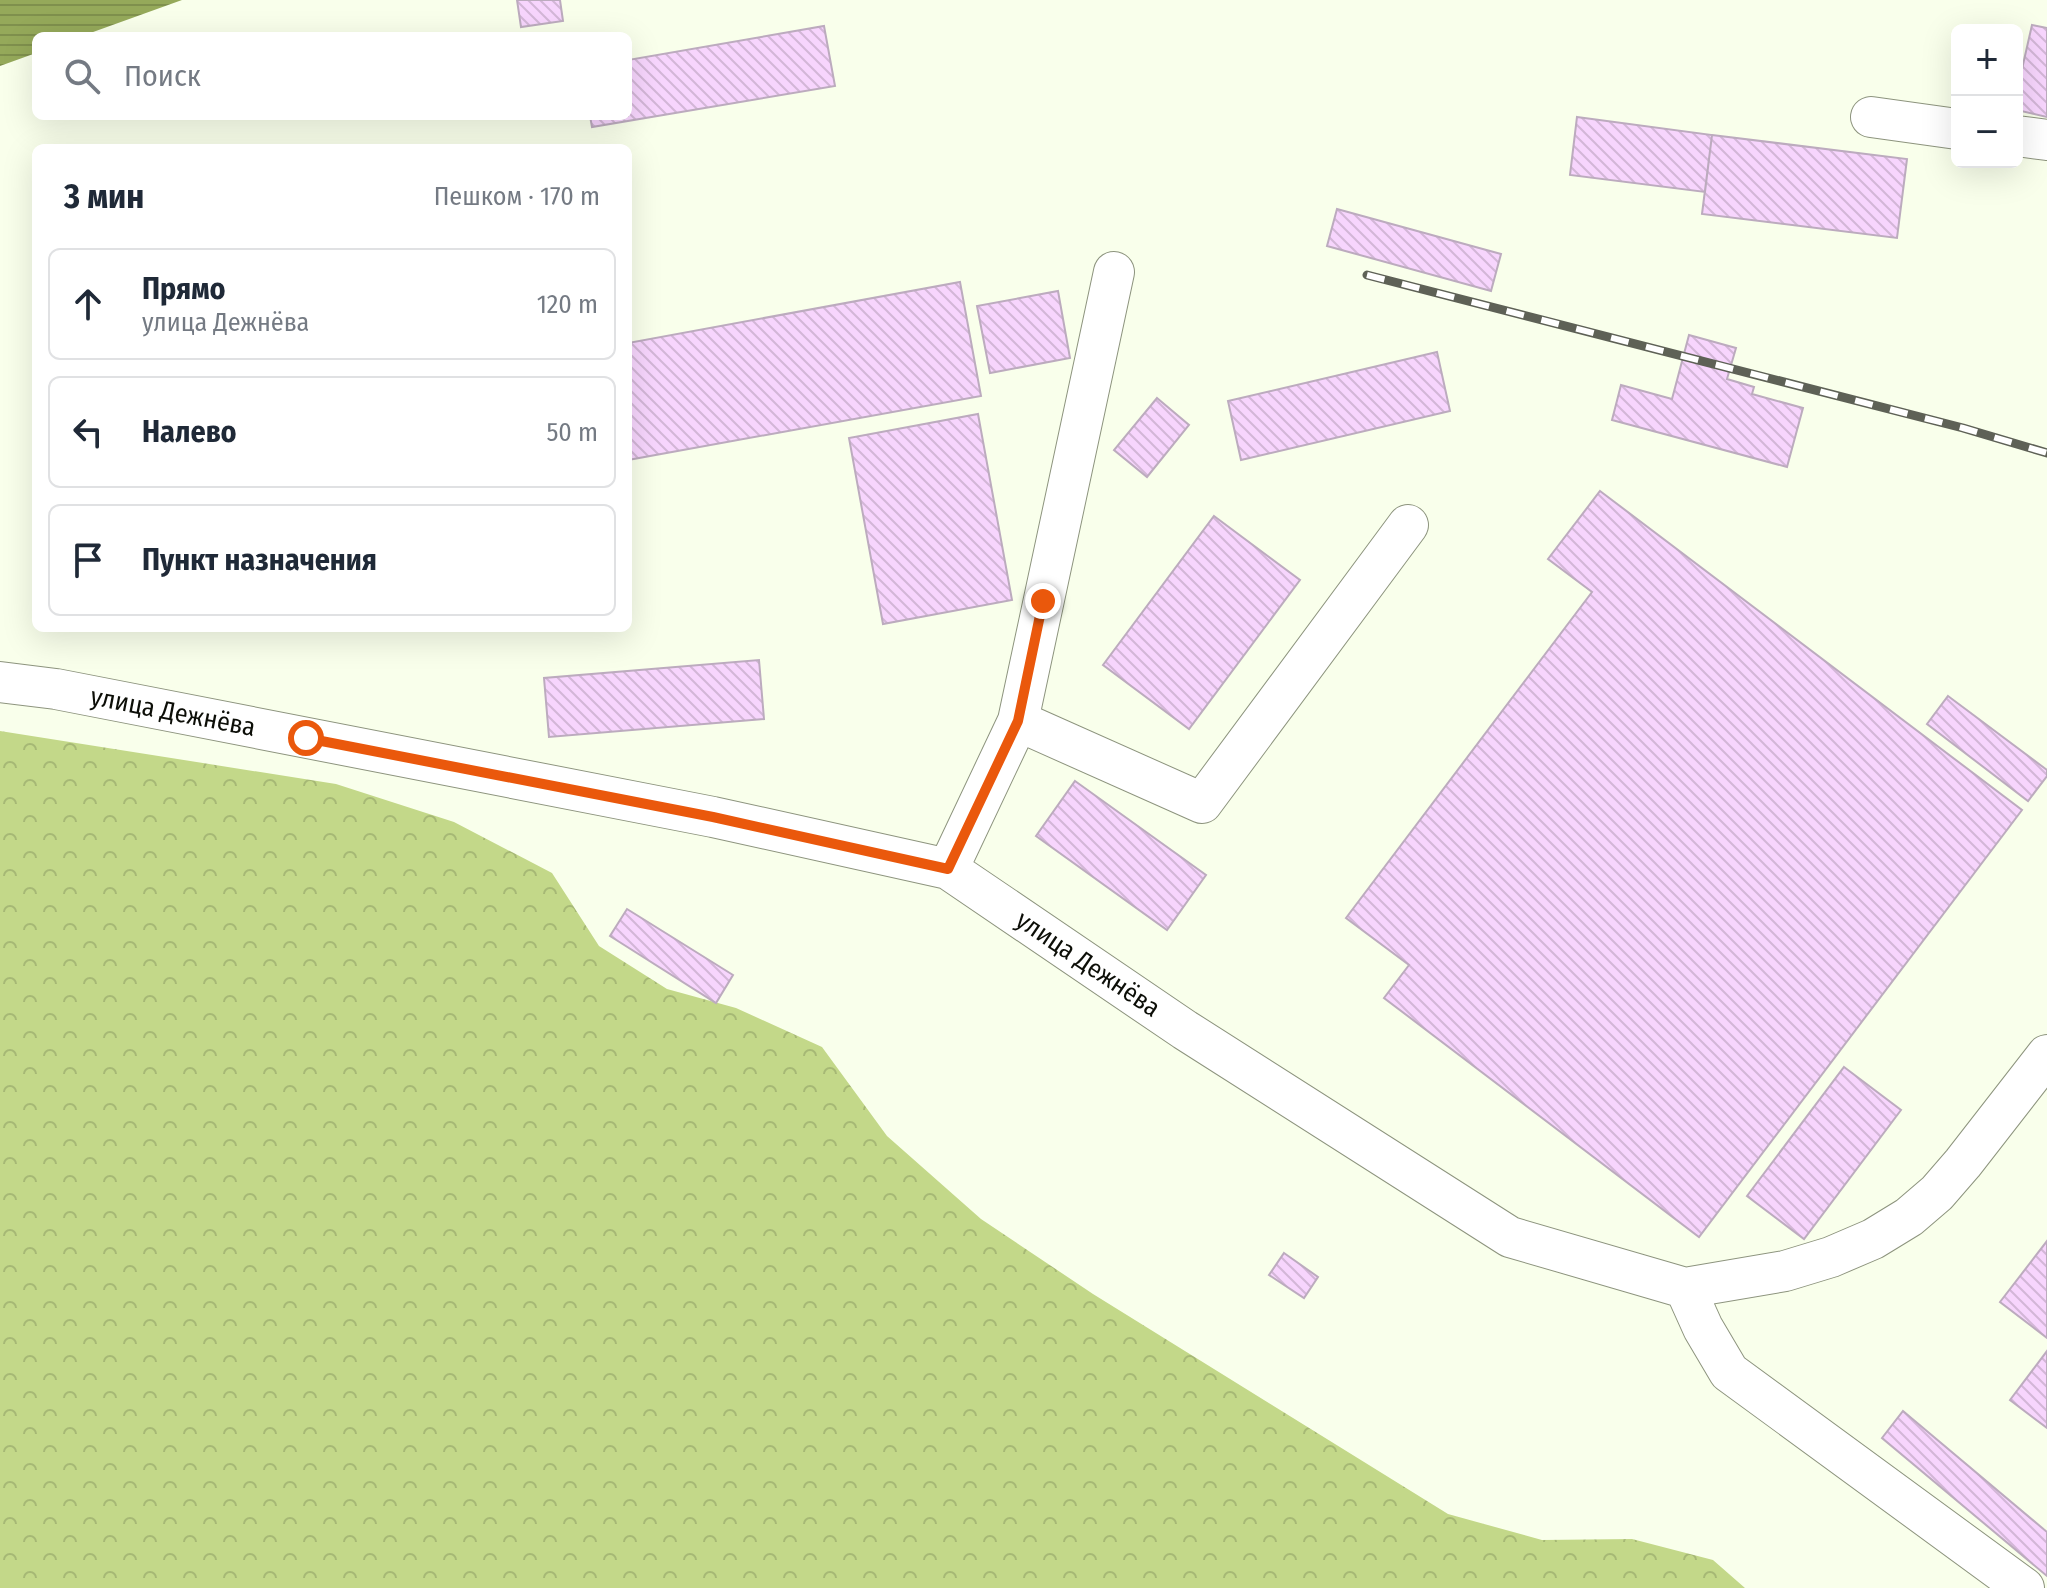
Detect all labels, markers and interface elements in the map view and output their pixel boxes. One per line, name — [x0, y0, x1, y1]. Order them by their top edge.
map controls — [1951, 24, 2023, 168]
button: + — [1951, 24, 2023, 96]
search box — [32, 32, 632, 120]
icon: search — [60, 54, 104, 98]
text: Поиск — [124, 58, 201, 94]
button: − — [1951, 96, 2023, 168]
text: 3 мин — [64, 176, 144, 217]
text: Пешком · 170 m — [434, 181, 600, 212]
text: Прямо — [142, 271, 226, 307]
icon: ahead — [66, 282, 110, 326]
text: 120 m — [537, 289, 598, 320]
text: улица Дежнёва — [142, 307, 309, 338]
icon: left — [66, 410, 110, 454]
text: Налево — [142, 414, 237, 450]
text: 50 m — [546, 417, 598, 448]
icon: arrive — [66, 538, 110, 582]
text: Пункт назначения — [142, 542, 377, 578]
route end — [1025, 583, 1061, 619]
street label: улица Дежнёва — [88, 681, 258, 743]
route start — [288, 720, 324, 756]
street label: улица Дежнёва — [1010, 904, 1166, 1024]

